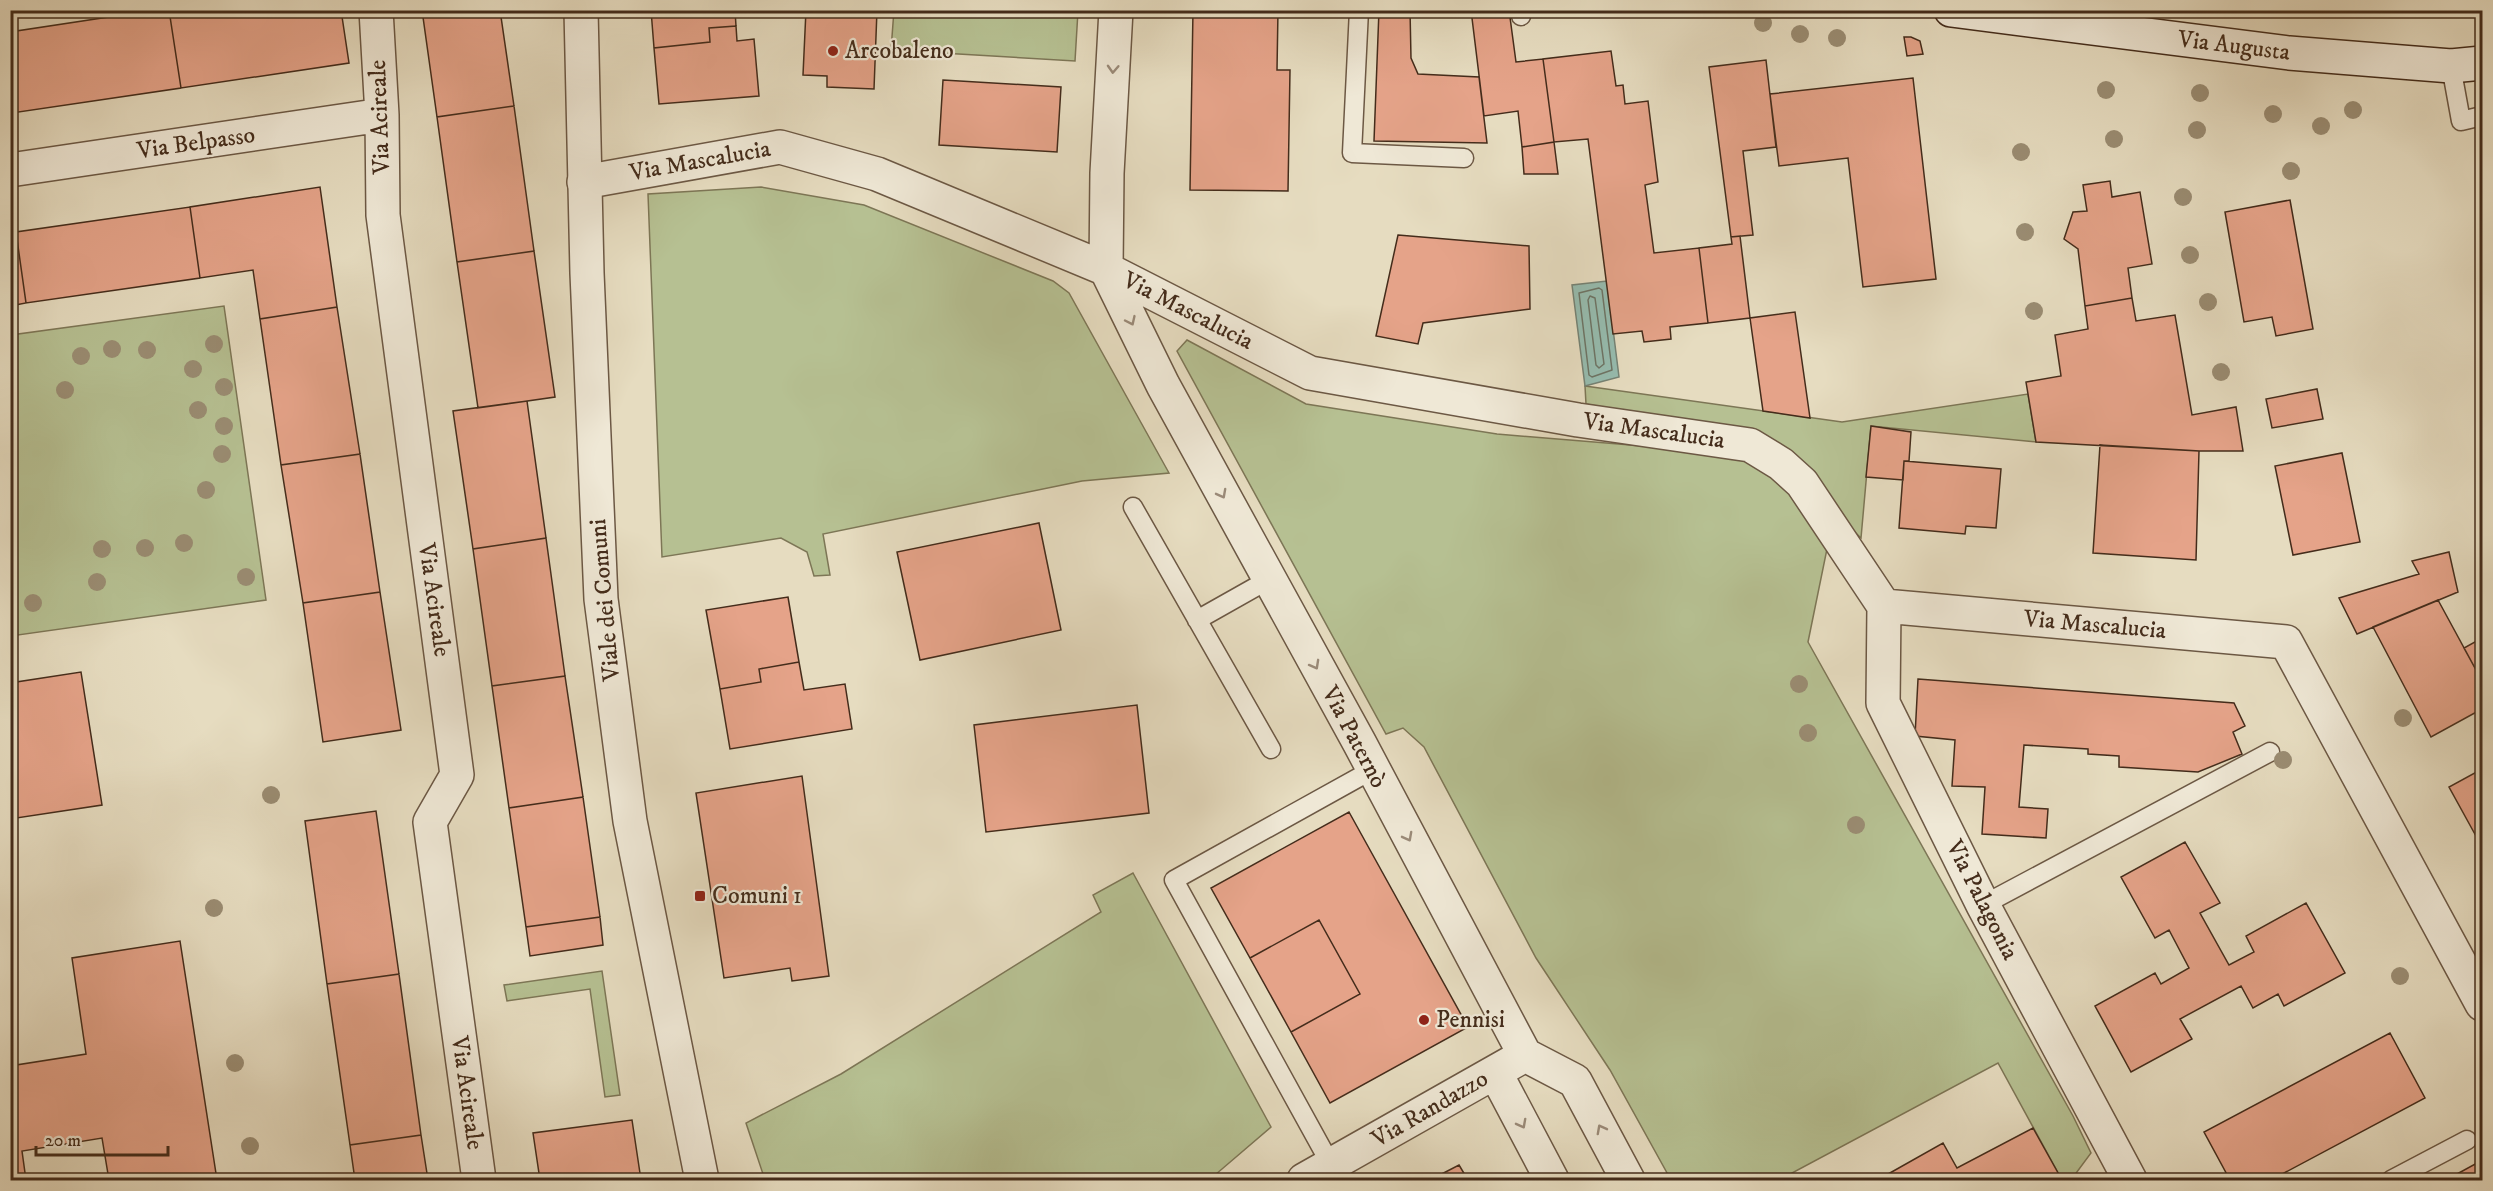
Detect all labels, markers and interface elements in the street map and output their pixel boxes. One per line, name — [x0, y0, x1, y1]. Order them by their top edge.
street label: Via Augusta — [2175, 24, 2292, 68]
place label: Arcobaleno — [845, 36, 954, 66]
marker: Arcobaleno — [826, 44, 840, 58]
street label: Via Acireale — [363, 59, 397, 176]
one-way arrow — [1106, 64, 1119, 73]
street label: Via Belpasso — [134, 120, 257, 166]
street label: Via Mascalucia — [626, 134, 774, 188]
street label: Via Mascalucia — [1117, 265, 1259, 357]
one-way arrow — [1123, 315, 1135, 326]
street label: Via Mascalucia — [1580, 406, 1728, 456]
one-way arrow — [1215, 488, 1226, 498]
street label: Viale dei Comuni — [583, 518, 627, 683]
street label: Via Acireale — [411, 540, 457, 659]
street label: Via Mascalucia — [2022, 604, 2168, 646]
one-way arrow — [1308, 659, 1320, 669]
street label: Via Paternò — [1314, 680, 1393, 793]
one-way arrow — [1401, 830, 1412, 841]
street label: Via Palagonia — [1939, 834, 2025, 966]
place label: Comuni 1 — [712, 881, 802, 911]
marker: Comuni 1 — [693, 889, 707, 903]
place label: Pennisi — [1436, 1005, 1505, 1035]
marker: Pennisi — [1417, 1013, 1431, 1027]
street label: Via Acireale — [444, 1033, 490, 1152]
street label: Via Randazzo — [1365, 1064, 1494, 1155]
one-way arrow — [1515, 1117, 1527, 1128]
scale bar — [36, 1119, 168, 1157]
one-way arrow — [1597, 1125, 1608, 1135]
text: 20 m — [45, 1130, 81, 1152]

